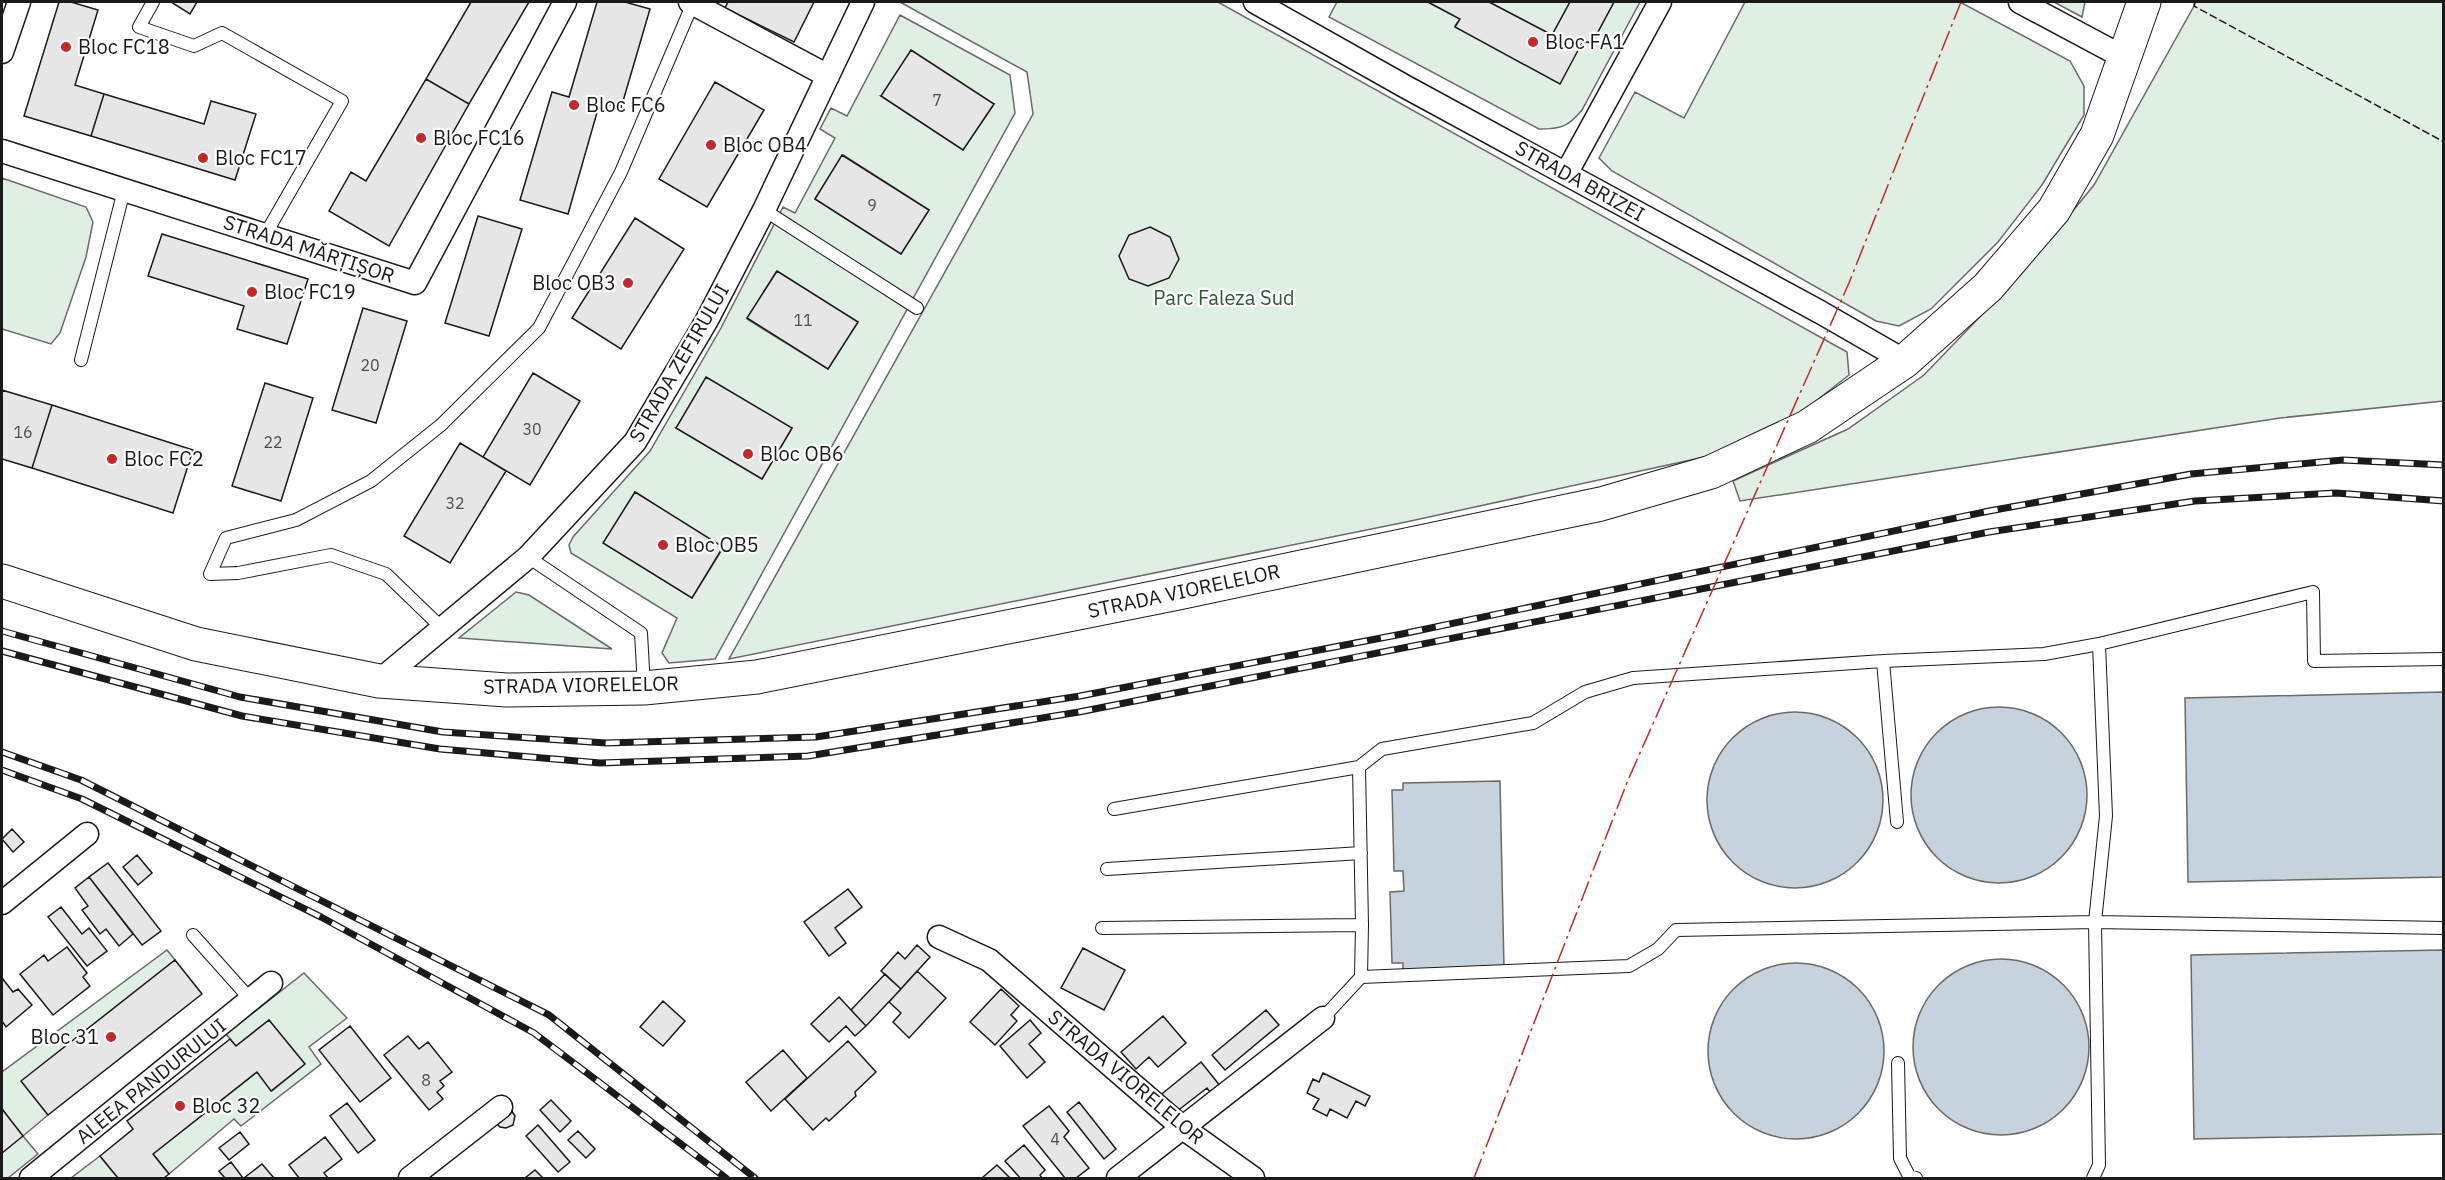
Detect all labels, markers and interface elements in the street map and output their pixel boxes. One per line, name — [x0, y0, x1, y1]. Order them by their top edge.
place label: Bloc FA1 — [1545, 28, 1625, 55]
place label: Bloc FC18 — [78, 33, 170, 60]
marker: Bloc FA1 — [1526, 35, 1540, 49]
marker: Bloc FC18 — [59, 40, 73, 54]
house number: 7 — [932, 90, 942, 110]
place label: Bloc FC6 — [586, 91, 666, 118]
marker: Bloc FC6 — [567, 98, 581, 112]
place label: Bloc FC16 — [433, 124, 525, 151]
marker: Bloc FC16 — [414, 131, 428, 145]
place label: Bloc OB4 — [723, 131, 807, 158]
street label: STRADA BRIZEI — [1511, 134, 1650, 227]
marker: Bloc OB4 — [704, 138, 718, 152]
place label: Bloc FC17 — [215, 144, 307, 171]
marker: Bloc FC17 — [196, 151, 210, 165]
house number: 9 — [867, 195, 877, 215]
street label: STRADA MĂRȚIȘOR — [220, 208, 398, 289]
place label: Bloc OB3 — [532, 269, 616, 296]
marker: Bloc OB3 — [621, 276, 635, 290]
place label: Bloc FC19 — [264, 278, 356, 305]
street label: STRADA ZEFIRULUI — [622, 279, 735, 447]
park label: Parc Faleza Sud — [1153, 284, 1295, 311]
marker: Bloc FC19 — [245, 285, 259, 299]
house number: 11 — [793, 310, 813, 330]
house number: 20 — [360, 355, 380, 375]
house number: 30 — [522, 419, 542, 439]
house number: 16 — [13, 422, 33, 442]
house number: 22 — [263, 432, 283, 452]
place label: Bloc OB6 — [760, 440, 844, 467]
place label: Bloc FC2 — [124, 445, 204, 472]
marker: Bloc OB6 — [741, 447, 755, 461]
marker: Bloc FC2 — [105, 452, 119, 466]
house number: 32 — [445, 493, 465, 513]
place label: Bloc OB5 — [675, 531, 759, 558]
marker: Bloc OB5 — [656, 538, 670, 552]
street label: STRADA VIORELELOR — [1085, 557, 1283, 624]
street label: STRADA VIORELELOR — [483, 669, 679, 700]
street label: STRADA VIORELELOR — [1043, 1003, 1210, 1150]
street label: ALEEA PANDURULUI — [70, 1012, 231, 1150]
place label: Bloc 31 — [31, 1023, 99, 1050]
marker: Bloc 31 — [104, 1030, 118, 1044]
house number: 8 — [421, 1070, 431, 1090]
place label: Bloc 32 — [192, 1092, 260, 1119]
marker: Bloc 32 — [173, 1099, 187, 1113]
house number: 4 — [1050, 1129, 1060, 1149]

